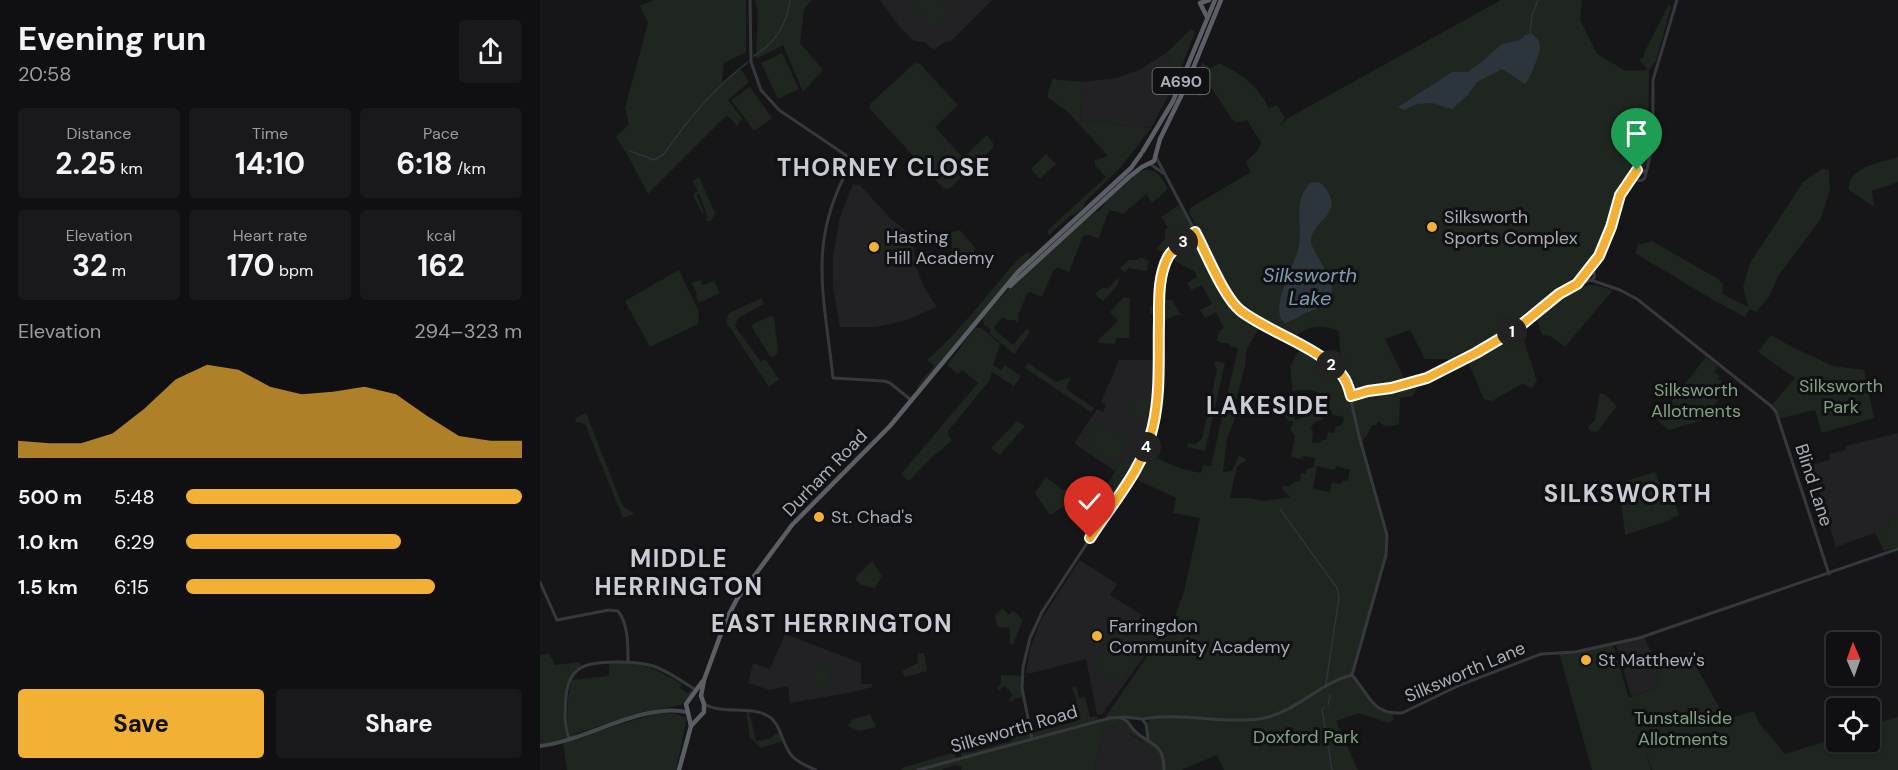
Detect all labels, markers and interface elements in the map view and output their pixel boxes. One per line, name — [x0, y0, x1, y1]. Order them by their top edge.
text: Evening run — [18, 17, 206, 60]
button: share — [459, 20, 522, 83]
text: 20:58 — [18, 61, 71, 87]
road number: A690 — [1152, 68, 1210, 94]
pin — [1611, 108, 1662, 170]
icon: arrive — [1620, 117, 1653, 150]
text: Distance — [67, 123, 131, 144]
text: Time — [252, 123, 288, 144]
text: Pace — [423, 123, 459, 144]
text: 2.25 — [55, 144, 116, 183]
text: 14:10 — [235, 144, 305, 183]
text: 6:18 — [396, 144, 453, 183]
district label: THORNEY CLOSE — [777, 152, 991, 183]
text: km — [116, 158, 143, 179]
text: /km — [453, 158, 486, 179]
place label: Silksworth Sports Complex — [1444, 205, 1578, 250]
marker: Silksworth Sports Complex — [1425, 220, 1439, 234]
text: Elevation — [66, 225, 132, 246]
text: Heart rate — [233, 225, 307, 246]
text: kcal — [427, 225, 455, 246]
place label: Hasting Hill Academy — [886, 225, 994, 270]
pin: 3 — [1168, 227, 1198, 257]
text: 3 — [1178, 231, 1188, 252]
marker: Hasting Hill Academy — [867, 240, 881, 254]
text: 32 — [72, 246, 107, 285]
text: 170 — [227, 246, 275, 285]
text: 162 — [418, 246, 464, 285]
text: m — [107, 260, 126, 281]
text: bpm — [275, 260, 313, 281]
water label: Silksworth Lake — [1263, 262, 1357, 311]
pin: 1 — [1497, 317, 1527, 347]
text: Elevation — [18, 318, 101, 344]
text: 294–323 m — [414, 318, 522, 344]
text: 1 — [1509, 321, 1515, 342]
pin: 2 — [1316, 350, 1346, 380]
text: 2 — [1326, 354, 1336, 375]
park label: Silksworth Park — [1799, 374, 1883, 419]
park label: Silksworth Allotments — [1651, 378, 1741, 423]
district label: LAKESIDE — [1206, 390, 1330, 421]
street label: Durham Road — [777, 424, 873, 522]
pin: 4 — [1131, 432, 1161, 462]
text: 4 — [1141, 436, 1151, 457]
street label: Blind Lane — [1789, 441, 1839, 529]
pin — [1064, 476, 1115, 538]
district label: SILKSWORTH — [1544, 478, 1712, 509]
text: 500 m — [18, 484, 82, 510]
text: 5:48 — [114, 484, 155, 510]
icon: check — [1073, 485, 1106, 518]
place label: St. Chad's — [831, 505, 913, 529]
marker: St. Chad's — [812, 510, 826, 524]
text: 1.0 km — [18, 529, 79, 555]
text: 6:29 — [114, 529, 154, 555]
district label: MIDDLE HERRINGTON — [594, 543, 764, 602]
text: 1.5 km — [18, 574, 78, 600]
text: 6:15 — [114, 574, 149, 600]
district label: EAST HERRINGTON — [711, 608, 953, 639]
place label: Farringdon Community Academy — [1109, 614, 1290, 659]
marker: Farringdon Community Academy — [1090, 629, 1104, 643]
north arrow — [1826, 632, 1880, 686]
map controls — [1826, 632, 1880, 752]
street label: Silksworth Lane — [1401, 636, 1529, 708]
place label: St Matthew's — [1598, 648, 1705, 672]
marker: St Matthew's — [1579, 653, 1593, 667]
button: Save — [18, 689, 264, 758]
button: Share — [276, 689, 522, 758]
button: locate — [1826, 698, 1880, 752]
street label: Silksworth Road — [948, 699, 1080, 759]
park label: Tunstallside Allotments — [1634, 706, 1732, 751]
park label: Doxford Park — [1253, 725, 1359, 749]

